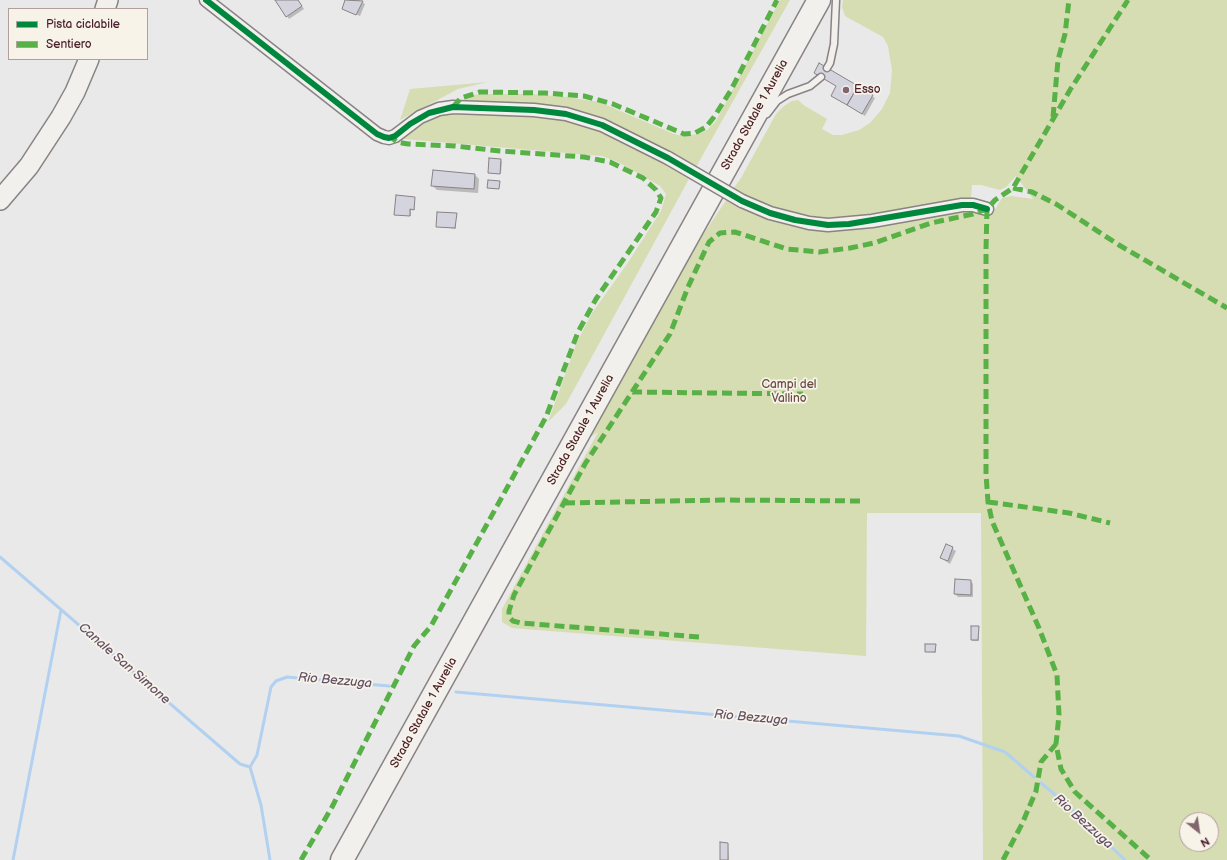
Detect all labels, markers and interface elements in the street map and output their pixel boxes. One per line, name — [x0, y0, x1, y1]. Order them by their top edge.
legend — [8, 8, 148, 60]
text: Pista ciclabile — [46, 17, 120, 32]
text: Sentiero — [46, 37, 92, 52]
street label: Strada Statale 1 Aurelia — [719, 57, 791, 173]
place label: Esso — [854, 83, 881, 97]
marker: Esso — [841, 85, 851, 95]
street label: Strada Statale 1 Aurelia — [545, 372, 617, 488]
park label: Campi del Vallino — [762, 378, 816, 406]
water label: Canale San Simone — [75, 620, 173, 708]
street label: Strada Statale 1 Aurelia — [388, 655, 460, 771]
water label: Rio Bezzuga — [297, 670, 373, 692]
water label: Rio Bezzuga — [713, 707, 789, 729]
water label: Rio Bezzuga — [1050, 791, 1116, 853]
north arrow — [1179, 812, 1219, 852]
text: N — [1198, 834, 1212, 850]

